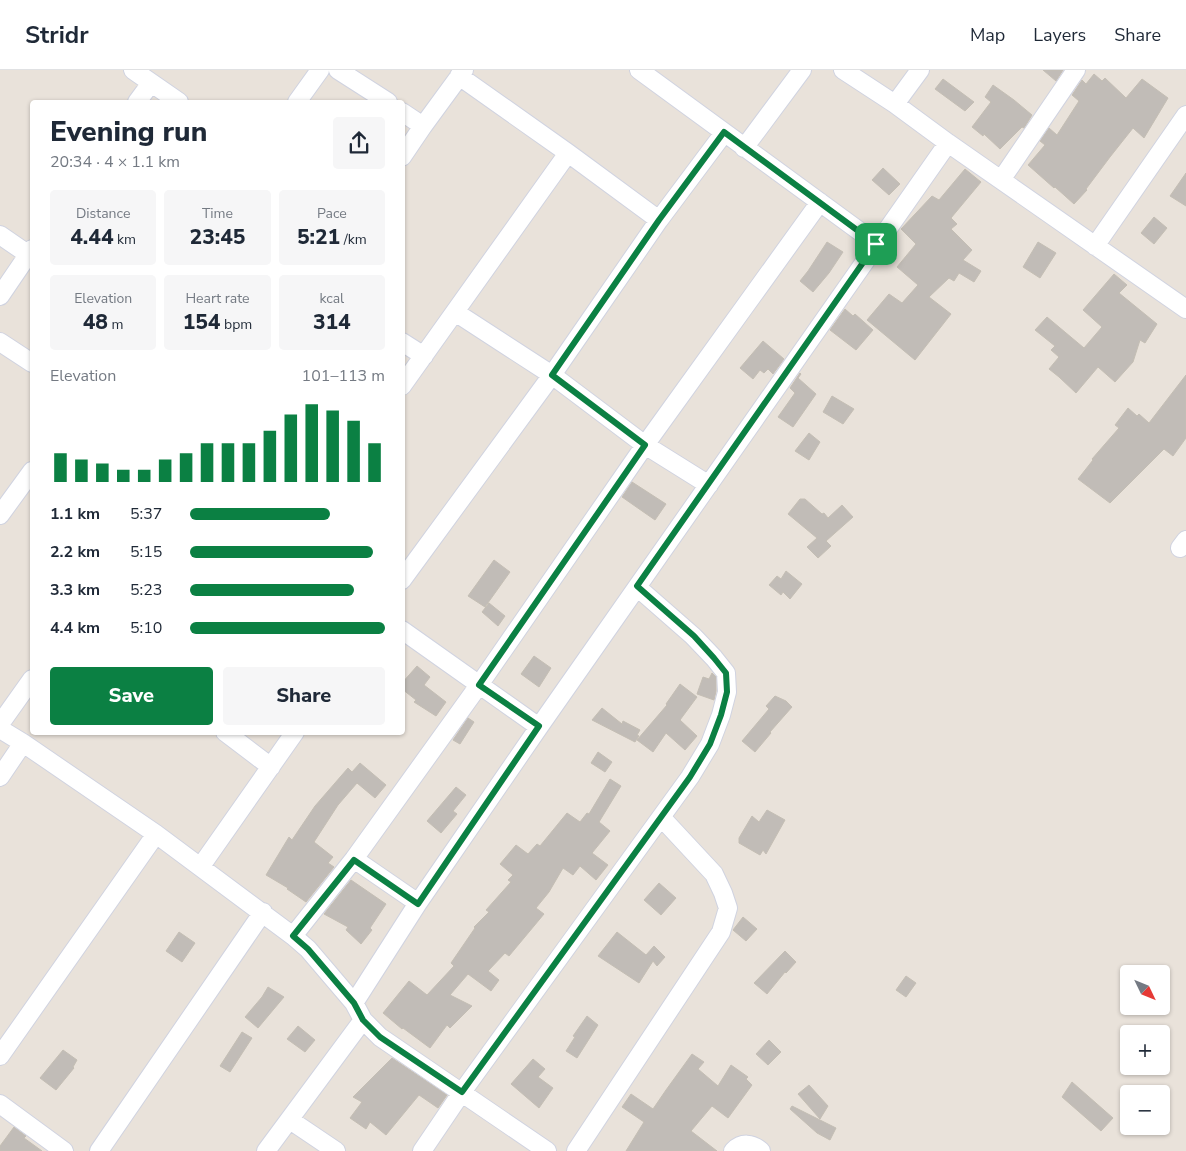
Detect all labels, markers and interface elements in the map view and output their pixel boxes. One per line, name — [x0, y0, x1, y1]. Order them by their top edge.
text: Stridr — [25, 19, 89, 51]
text: Map — [970, 23, 1005, 47]
text: Layers — [1033, 23, 1086, 47]
text: Share — [1114, 23, 1161, 47]
text: Evening run — [50, 113, 207, 151]
button: share — [333, 117, 385, 169]
text: 20:34 · 4 × 1.1 km — [50, 151, 180, 173]
text: Distance — [76, 204, 130, 223]
text: Time — [202, 204, 233, 223]
text: Pace — [317, 204, 347, 223]
text: 4.44 — [70, 223, 114, 251]
text: 23:45 — [190, 223, 245, 251]
text: 5:21 — [297, 223, 340, 251]
pin — [855, 223, 897, 265]
text: km — [114, 230, 136, 249]
text: /km — [340, 230, 367, 249]
icon: arrive — [862, 230, 890, 258]
text: Elevation — [74, 289, 132, 308]
text: Heart rate — [185, 289, 250, 308]
text: kcal — [319, 289, 344, 308]
text: 48 — [83, 308, 108, 336]
text: 154 — [183, 308, 220, 336]
text: 314 — [313, 308, 351, 336]
text: m — [108, 315, 124, 334]
text: bpm — [220, 315, 252, 334]
text: Elevation — [50, 365, 116, 387]
text: 101–113 m — [302, 365, 385, 387]
text: 1.1 km — [50, 503, 100, 525]
text: 5:37 — [130, 503, 162, 525]
text: 2.2 km — [50, 541, 100, 563]
text: 5:15 — [130, 541, 162, 563]
text: 3.3 km — [50, 579, 100, 601]
text: 5:23 — [130, 579, 162, 601]
text: 4.4 km — [50, 617, 100, 639]
text: 5:10 — [130, 617, 162, 639]
button: Save — [50, 667, 213, 725]
button: Share — [223, 667, 385, 725]
north arrow — [1120, 965, 1170, 1015]
map controls — [1120, 965, 1170, 1135]
button: + — [1120, 1025, 1170, 1075]
button: − — [1120, 1085, 1170, 1135]

